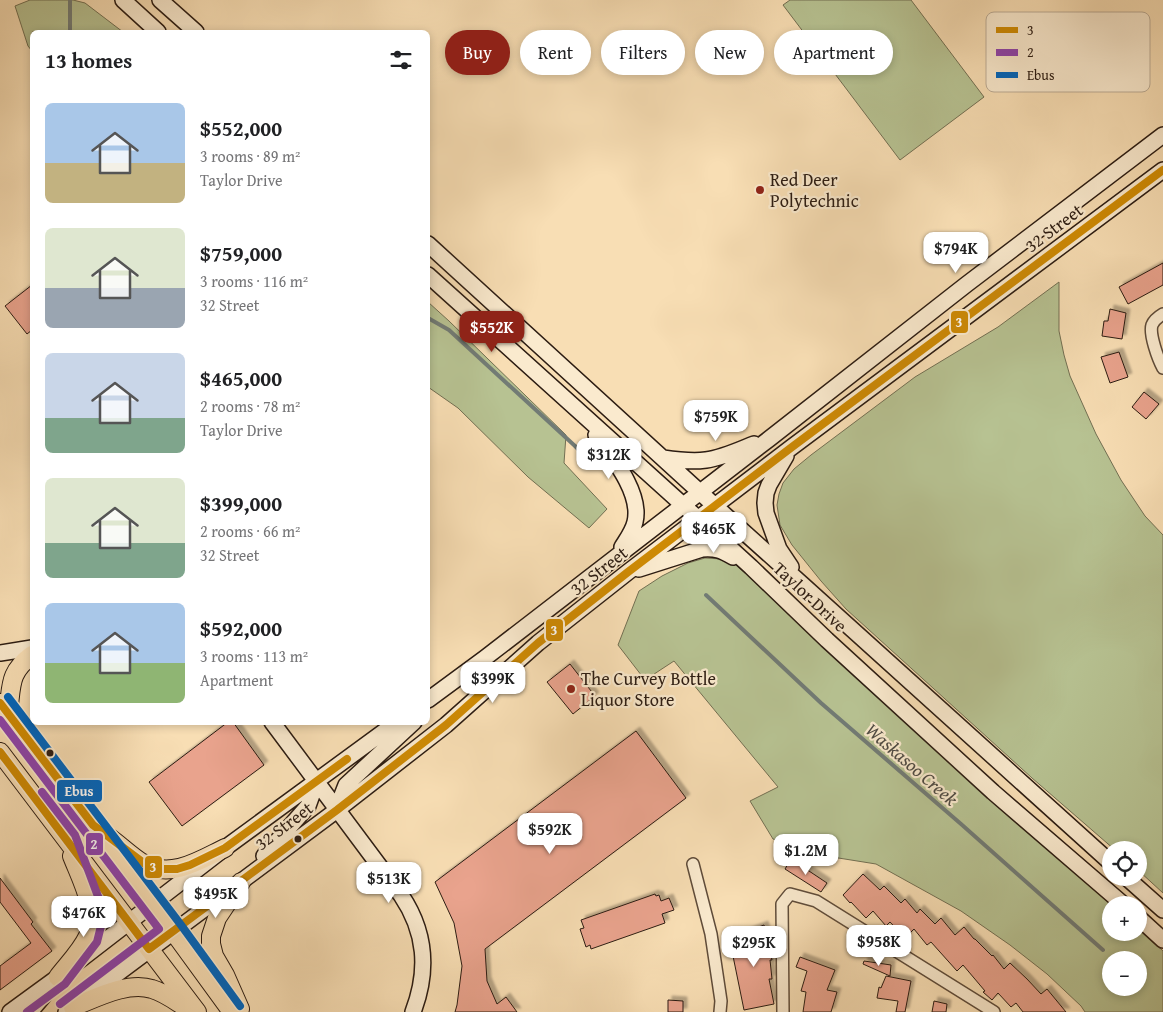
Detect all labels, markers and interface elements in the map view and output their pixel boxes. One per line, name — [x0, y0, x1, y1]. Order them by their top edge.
legend — [986, 12, 1150, 92]
text: 3 — [1027, 20, 1034, 40]
chip: Buy — [445, 30, 510, 75]
chip: Rent — [520, 30, 591, 75]
chip: Filters — [601, 30, 685, 75]
chip: New — [695, 30, 764, 75]
chip: Apartment — [774, 30, 893, 75]
text: 2 — [1027, 42, 1034, 62]
text: 13 homes — [45, 45, 132, 76]
icon: filters — [387, 46, 415, 74]
text: Ebus — [1027, 65, 1054, 85]
text: $552,000 — [200, 113, 282, 144]
icon: home — [85, 123, 145, 183]
text: 3 rooms · 89 m² — [200, 144, 300, 168]
place label: Red Deer Polytechnic — [770, 166, 859, 214]
text: Taylor Drive — [200, 168, 283, 192]
marker: Red Deer Polytechnic — [754, 184, 766, 196]
street label: 32 Street — [1019, 196, 1089, 258]
pin: $794K — [921, 232, 991, 274]
text: $794K — [934, 236, 978, 260]
text: $759,000 — [200, 238, 282, 269]
icon: home — [85, 248, 145, 308]
text: 3 rooms · 116 m² — [200, 269, 308, 293]
text: 32 Street — [200, 293, 259, 317]
pin: $552K — [457, 310, 527, 353]
line badge: 3 — [950, 310, 969, 334]
text: 3 — [955, 312, 963, 332]
text: $552K — [470, 315, 514, 339]
text: $465,000 — [200, 363, 282, 394]
icon: home — [85, 373, 145, 433]
text: 2 rooms · 78 m² — [200, 394, 300, 418]
pin: $759K — [681, 400, 751, 442]
text: $759K — [694, 404, 738, 428]
text: Taylor Drive — [200, 418, 283, 442]
pin: $312K — [574, 438, 644, 480]
text: $312K — [587, 442, 631, 466]
text: $399,000 — [200, 488, 282, 519]
icon: home — [85, 498, 145, 558]
pin: $465K — [679, 512, 749, 554]
text: $465K — [692, 516, 736, 540]
text: 2 rooms · 66 m² — [200, 519, 300, 543]
street label: 32 Street — [564, 539, 634, 602]
text: 32 Street — [200, 543, 259, 567]
street label: Taylor Drive — [767, 555, 854, 638]
text: $592,000 — [200, 613, 282, 644]
line badge: 3 — [545, 618, 564, 642]
text: 3 — [550, 620, 558, 640]
icon: home — [85, 623, 145, 683]
text: 3 rooms · 113 m² — [200, 644, 308, 668]
pin: $399K — [458, 662, 528, 704]
place label: The Curvey Bottle Liquor Store — [581, 665, 716, 713]
text: $399K — [471, 666, 515, 690]
text: Apartment — [200, 668, 273, 692]
marker: The Curvey Bottle Liquor Store — [565, 683, 577, 695]
water label: Waskasoo Creek — [860, 716, 964, 812]
unlabelled marker — [45, 748, 55, 758]
line badge: Ebus — [56, 779, 103, 803]
text: Ebus — [64, 781, 94, 801]
street label: 32 Street — [249, 794, 319, 856]
pin: $592K — [515, 812, 585, 855]
text: $592K — [528, 817, 572, 841]
line badge: 2 — [85, 832, 104, 856]
text: 2 — [90, 834, 98, 854]
unlabelled marker — [293, 834, 303, 844]
pin: $1.2M — [771, 834, 841, 876]
text: $1.2M — [784, 838, 828, 862]
map controls — [1102, 841, 1147, 996]
button: locate — [1102, 841, 1147, 886]
line badge: 3 — [144, 855, 163, 879]
text: 3 — [149, 857, 157, 877]
pin: $513K — [354, 862, 424, 904]
text: $513K — [367, 866, 411, 890]
pin: $495K — [181, 876, 251, 919]
text: $495K — [194, 881, 238, 905]
pin: $476K — [49, 896, 119, 938]
button: + — [1102, 896, 1147, 941]
text: $476K — [62, 900, 106, 924]
pin: $958K — [844, 924, 914, 967]
pin: $295K — [719, 926, 789, 968]
text: $958K — [857, 929, 901, 953]
text: $295K — [732, 930, 776, 954]
button: − — [1102, 951, 1147, 996]

